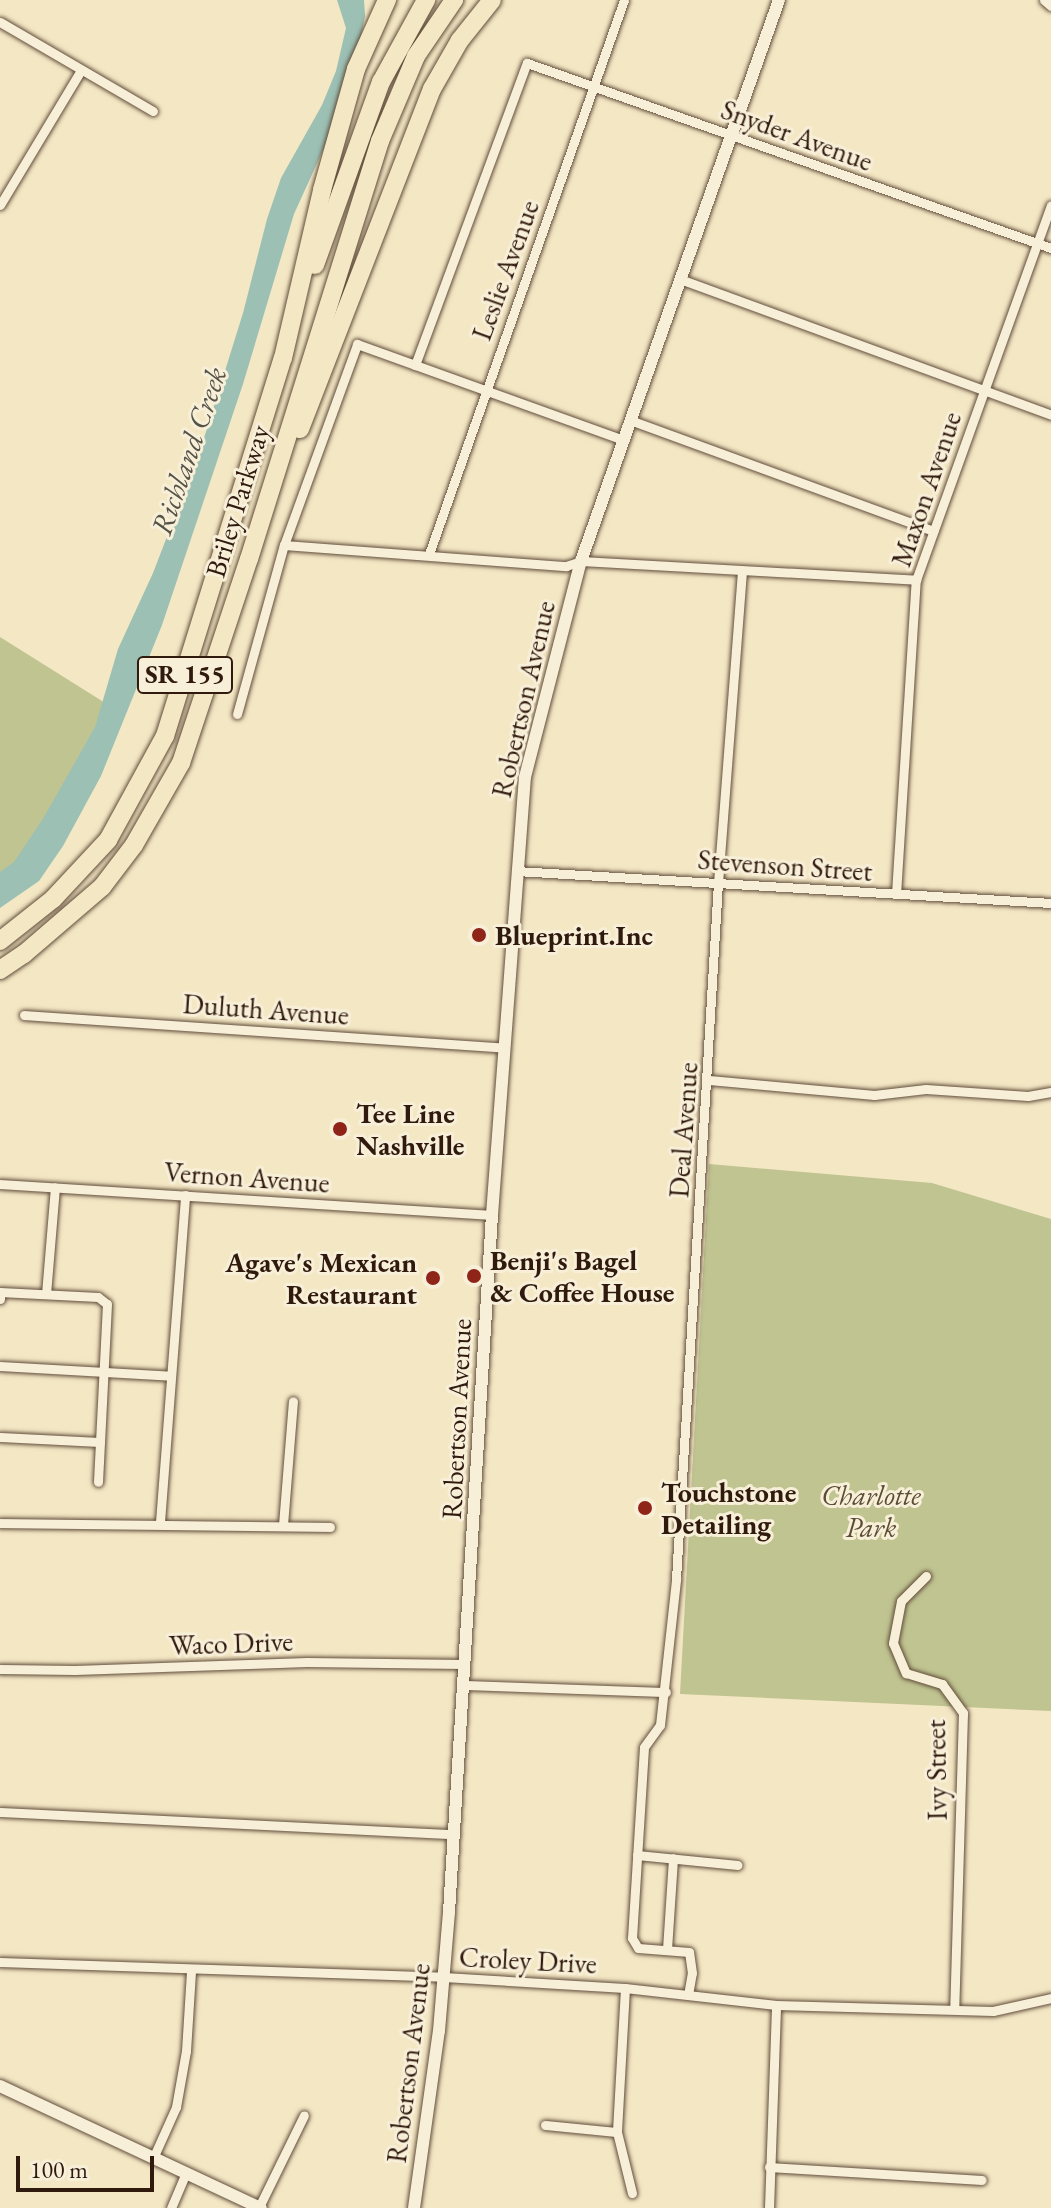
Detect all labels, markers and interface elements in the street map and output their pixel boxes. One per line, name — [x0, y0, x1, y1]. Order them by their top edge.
street label: Snyder Avenue — [717, 92, 877, 178]
street label: Leslie Avenue — [464, 195, 546, 345]
water label: Richland Creek — [143, 362, 235, 540]
street label: Maxon Avenue — [884, 407, 968, 571]
street label: Briley Parkway — [198, 421, 276, 581]
street label: Robertson Avenue — [484, 597, 562, 801]
road number: SR 155 — [135, 653, 235, 697]
street label: Stevenson Street — [697, 842, 873, 888]
place label: Blueprint.Inc — [495, 918, 653, 952]
marker: Blueprint.Inc — [470, 926, 488, 944]
street label: Duluth Avenue — [182, 986, 350, 1032]
street label: Deal Avenue — [662, 1061, 704, 1199]
place label: Tee Line Nashville — [356, 1096, 464, 1162]
marker: Tee Line Nashville — [331, 1120, 349, 1138]
street label: Vernon Avenue — [163, 1154, 331, 1200]
place label: Benji's Bagel & Coffee House — [490, 1243, 674, 1309]
place label: Agave's Mexican Restaurant — [225, 1245, 417, 1311]
marker: Benji's Bagel & Coffee House — [465, 1267, 483, 1285]
marker: Agave's Mexican Restaurant — [424, 1269, 442, 1287]
street label: Robertson Avenue — [434, 1318, 478, 1520]
place label: Touchstone Detailing — [661, 1475, 796, 1541]
park label: Charlotte Park — [821, 1478, 921, 1544]
marker: Touchstone Detailing — [636, 1499, 654, 1517]
street label: Waco Drive — [168, 1624, 294, 1662]
street label: Ivy Street — [918, 1719, 954, 1821]
street label: Croley Drive — [458, 1940, 598, 1980]
street label: Robertson Avenue — [379, 1961, 437, 2165]
scale bar — [20, 2140, 158, 2190]
text: 100 m — [30, 2154, 88, 2185]

